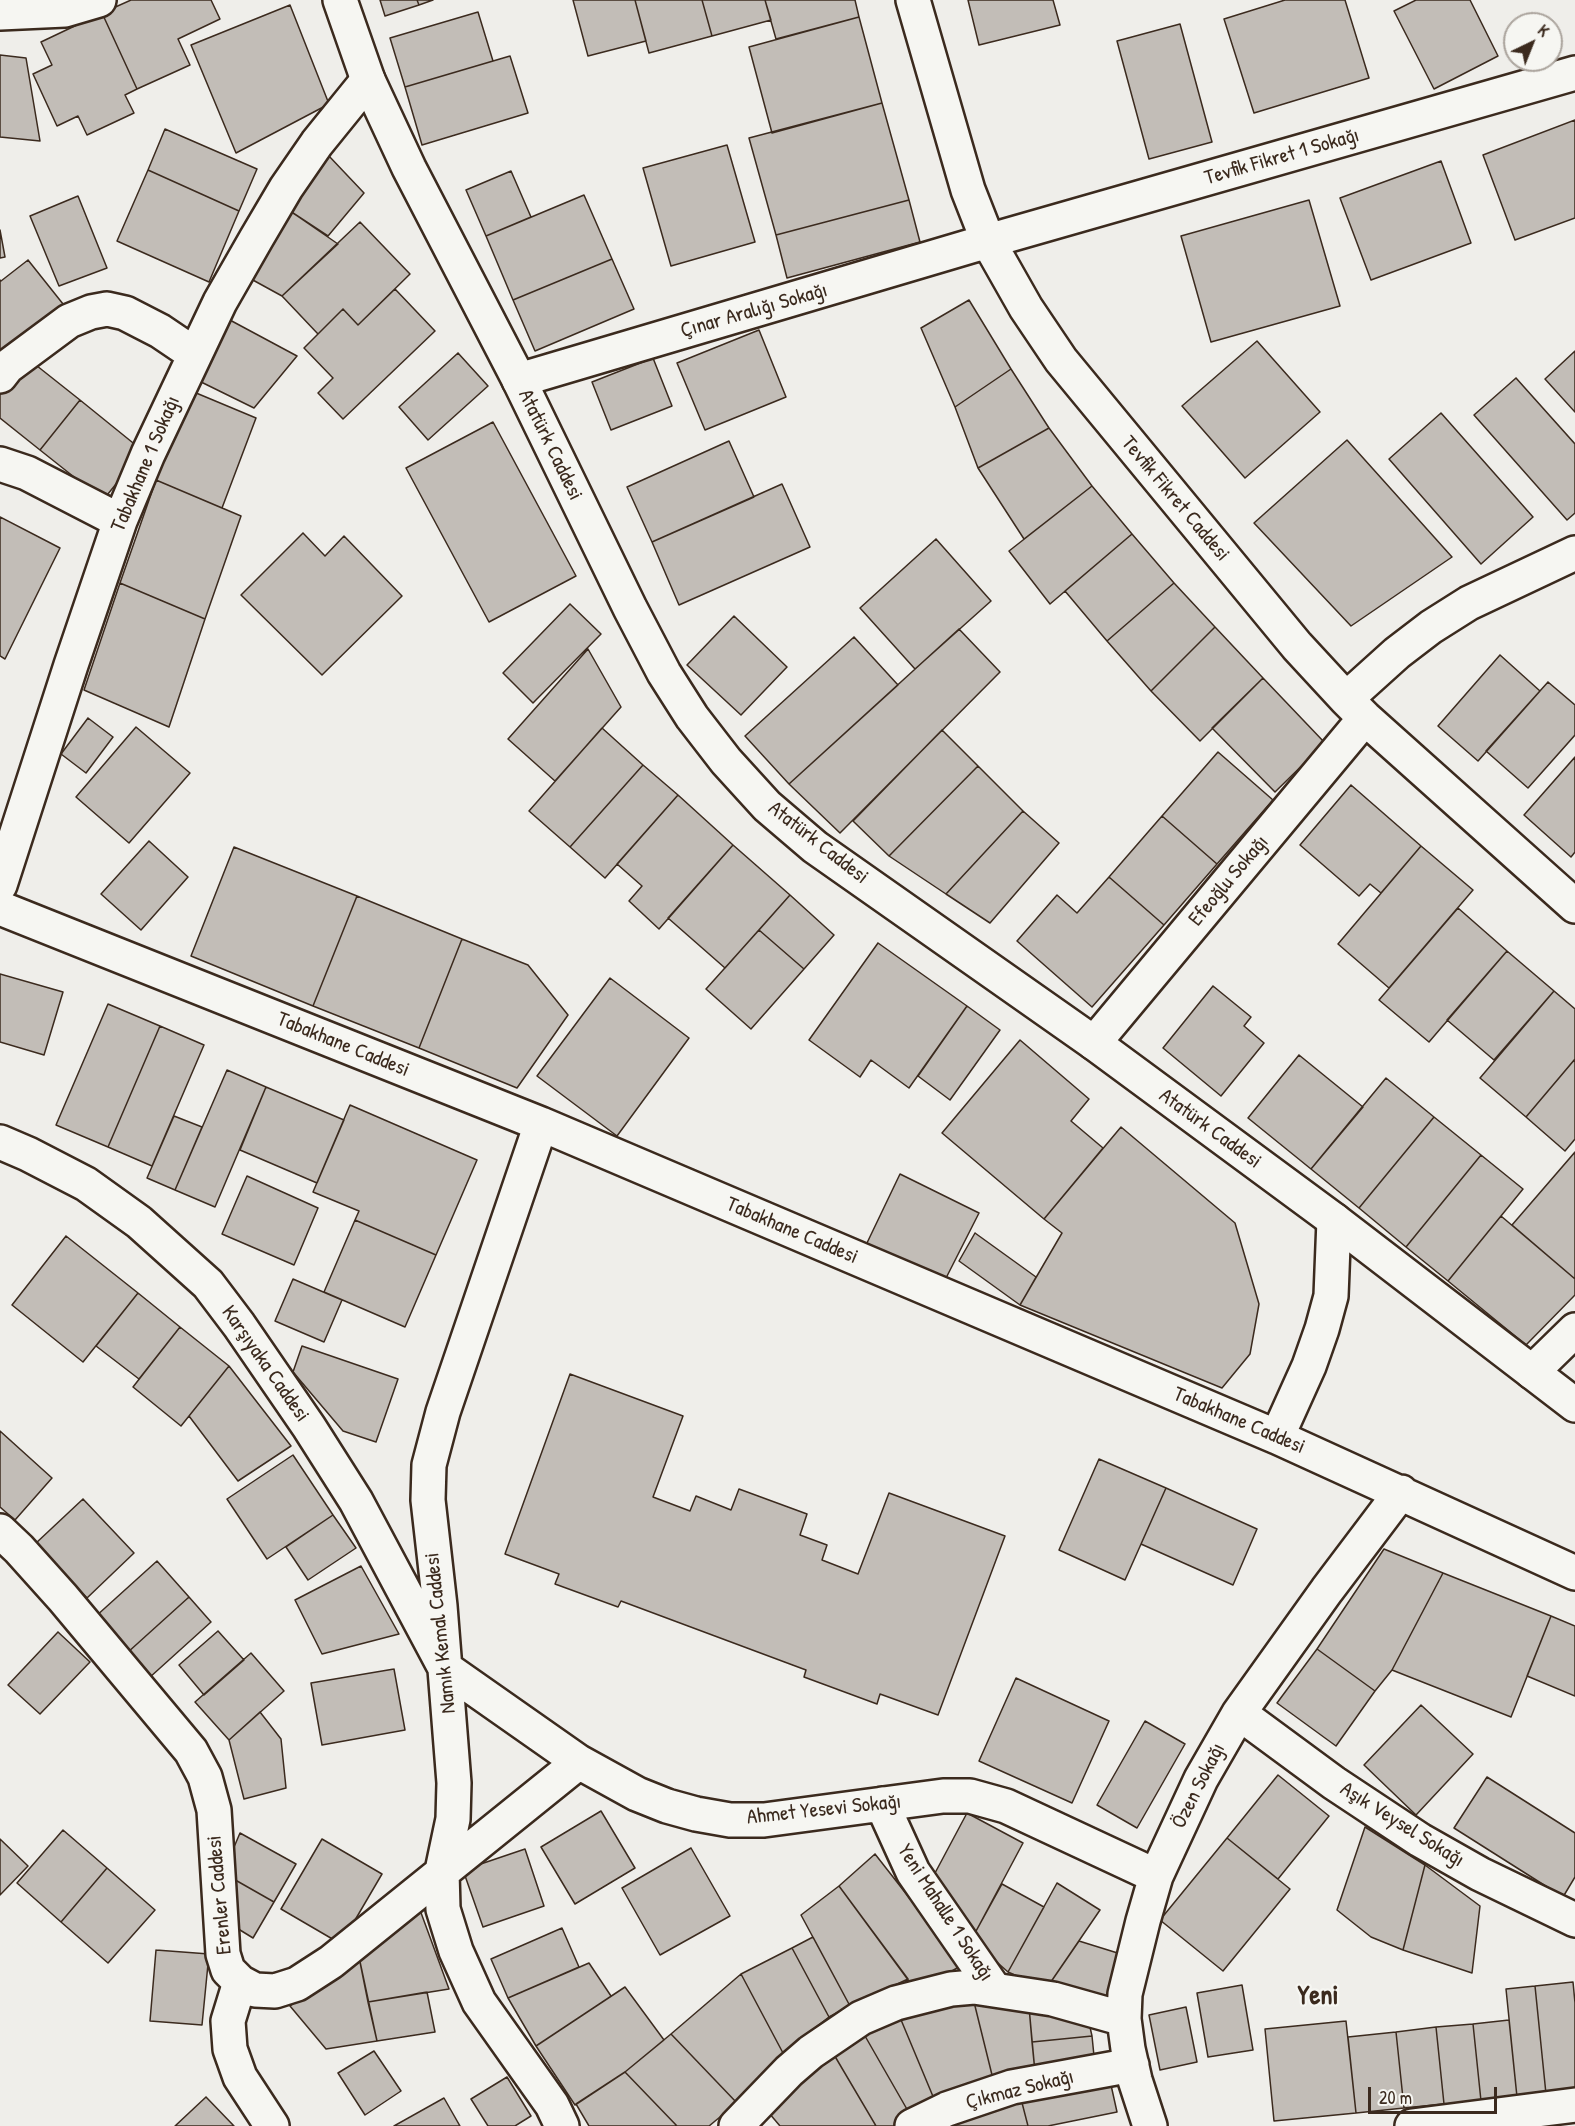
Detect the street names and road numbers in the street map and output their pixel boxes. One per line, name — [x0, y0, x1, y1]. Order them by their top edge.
street label: Tevfik Fikret 1 Sokağı — [1202, 123, 1362, 191]
street label: Çınar Aralığı Sokağı — [678, 278, 830, 344]
street label: Atatürk Caddesi — [512, 385, 588, 505]
street label: Tabakhane 1 Sokağı — [106, 392, 186, 536]
street label: Tevfik Fikret Caddesi — [1115, 431, 1235, 567]
street label: Atatürk Caddesi — [763, 796, 873, 890]
street label: Efeoğlu Sokağı — [1184, 830, 1274, 932]
street label: Tabakhane Caddesi — [273, 1007, 413, 1083]
street label: Atatürk Caddesi — [1154, 1083, 1266, 1175]
street label: Tabakhane Caddesi — [722, 1192, 862, 1270]
street label: Karşıyaka Caddesi — [216, 1301, 314, 1427]
street label: Tabakhane Caddesi — [1169, 1382, 1309, 1460]
street label: Namık Kemal Caddesi — [420, 1551, 462, 1715]
street label: Özen Sokağı — [1167, 1739, 1231, 1833]
street label: Aşık Veysel Sokağı — [1335, 1777, 1469, 1873]
street label: Ahmet Yesevi Sokağı — [746, 1789, 902, 1831]
street label: Erenler Caddesi — [202, 1834, 238, 1956]
street label: Yeni Mahalle 1 Sokağı — [891, 1840, 999, 1986]
street label: Çıkmaz Sokağı — [963, 2064, 1077, 2116]

